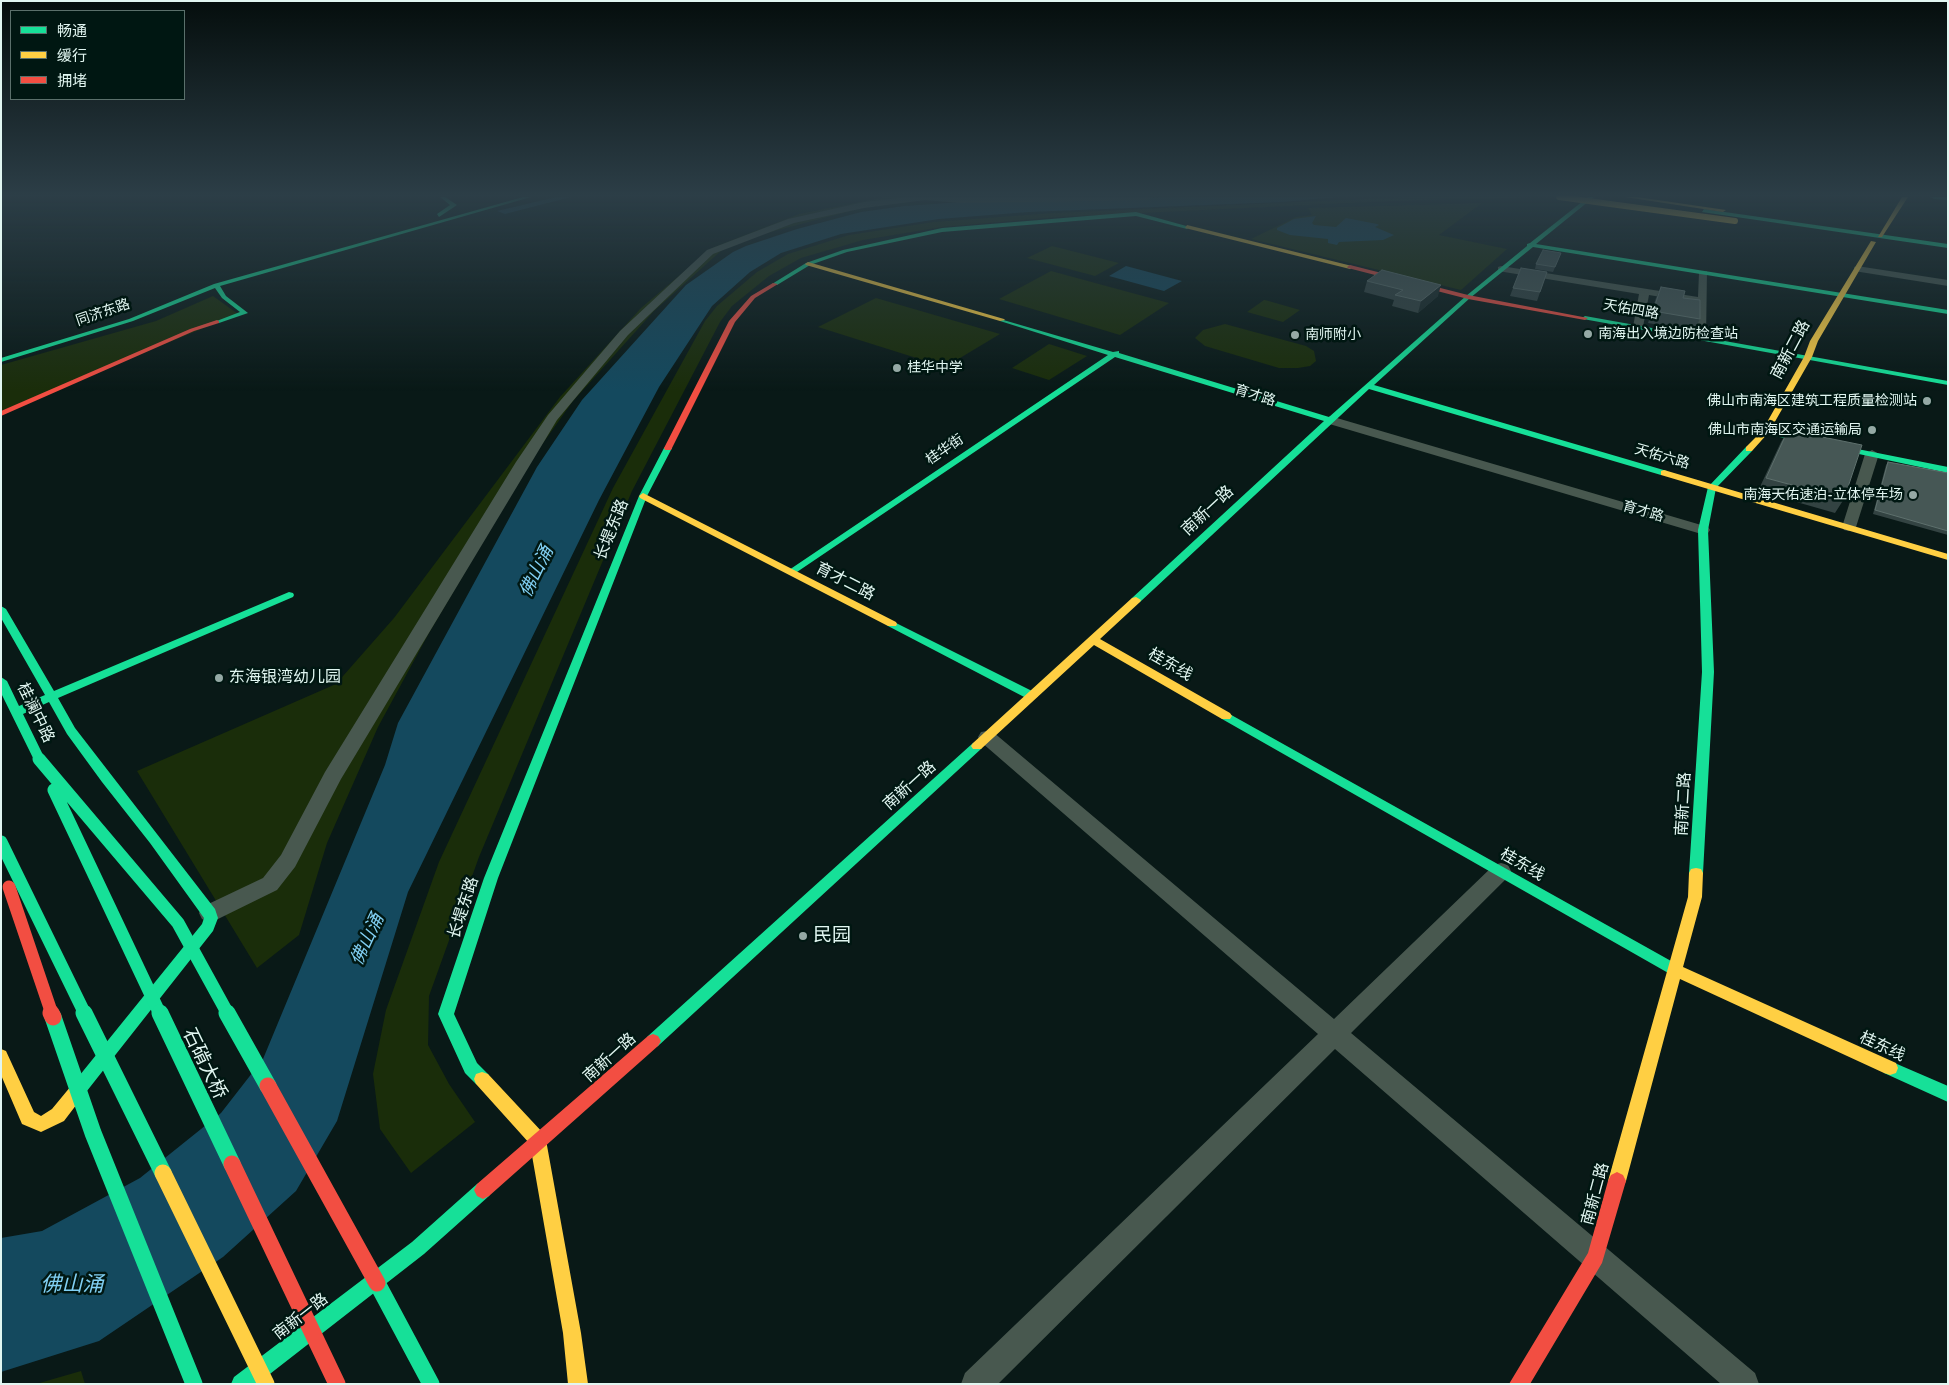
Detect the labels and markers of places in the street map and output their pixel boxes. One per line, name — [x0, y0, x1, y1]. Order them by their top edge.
place label: 南海出入境边防检查站 — [1598, 326, 1738, 342]
place label: 南师附小 — [1305, 327, 1361, 343]
marker: 南海出入境边防检查站 — [1582, 328, 1594, 340]
marker: 南师附小 — [1289, 329, 1301, 341]
place label: 桂华中学 — [907, 360, 963, 376]
marker: 桂华中学 — [891, 362, 903, 374]
place label: 佛山市南海区建筑工程质量检测站 — [1707, 393, 1917, 409]
marker: 佛山市南海区建筑工程质量检测站 — [1921, 395, 1933, 407]
place label: 佛山市南海区交通运输局 — [1708, 422, 1862, 438]
marker: 佛山市南海区交通运输局 — [1866, 424, 1878, 436]
place label: 南海天佑速泊-立体停车场 — [1743, 487, 1903, 503]
marker: 南海天佑速泊-立体停车场 — [1907, 489, 1919, 501]
place label: 东海银湾幼儿园 — [229, 668, 341, 688]
marker: 东海银湾幼儿园 — [213, 672, 225, 684]
place label: 民园 — [813, 925, 851, 947]
marker: 民园 — [797, 930, 809, 942]

